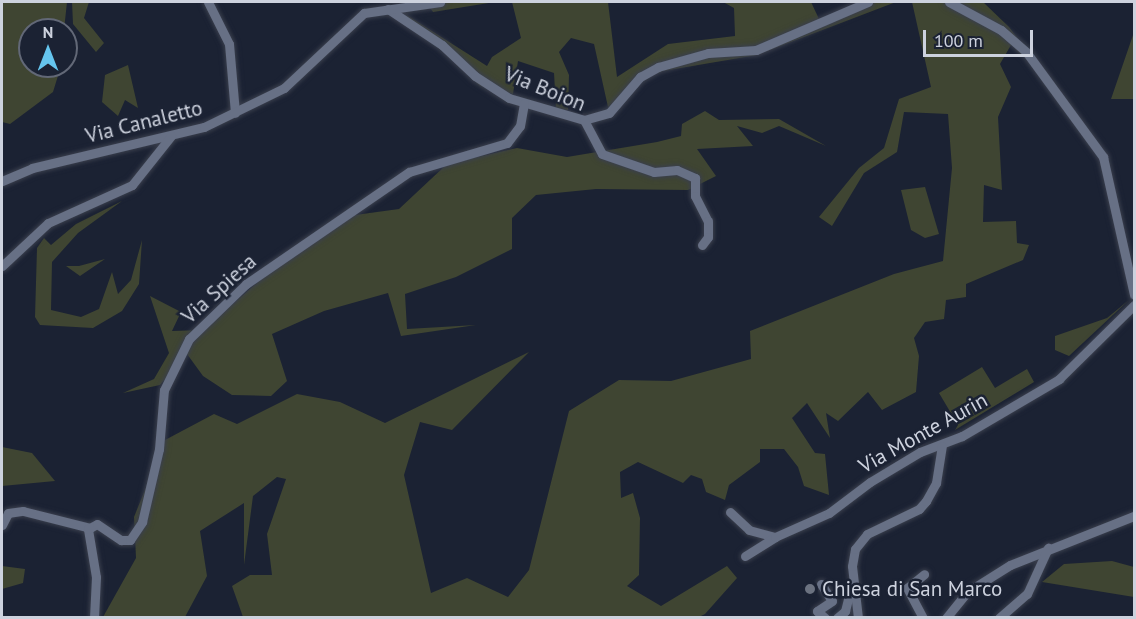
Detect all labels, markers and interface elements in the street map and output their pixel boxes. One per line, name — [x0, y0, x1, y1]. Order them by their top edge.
north arrow — [18, 18, 78, 78]
scale bar — [926, 18, 1036, 56]
text: N — [43, 22, 53, 42]
text: 100 m — [934, 29, 983, 52]
street label: Via Boion — [501, 61, 589, 117]
street label: Via Canaletto — [83, 95, 205, 149]
street label: Via Spiesa — [177, 249, 261, 329]
street label: Via Monte Aurin — [854, 387, 992, 479]
place label: Chiesa di San Marco — [822, 576, 1002, 602]
marker: Chiesa di San Marco — [803, 582, 817, 596]

